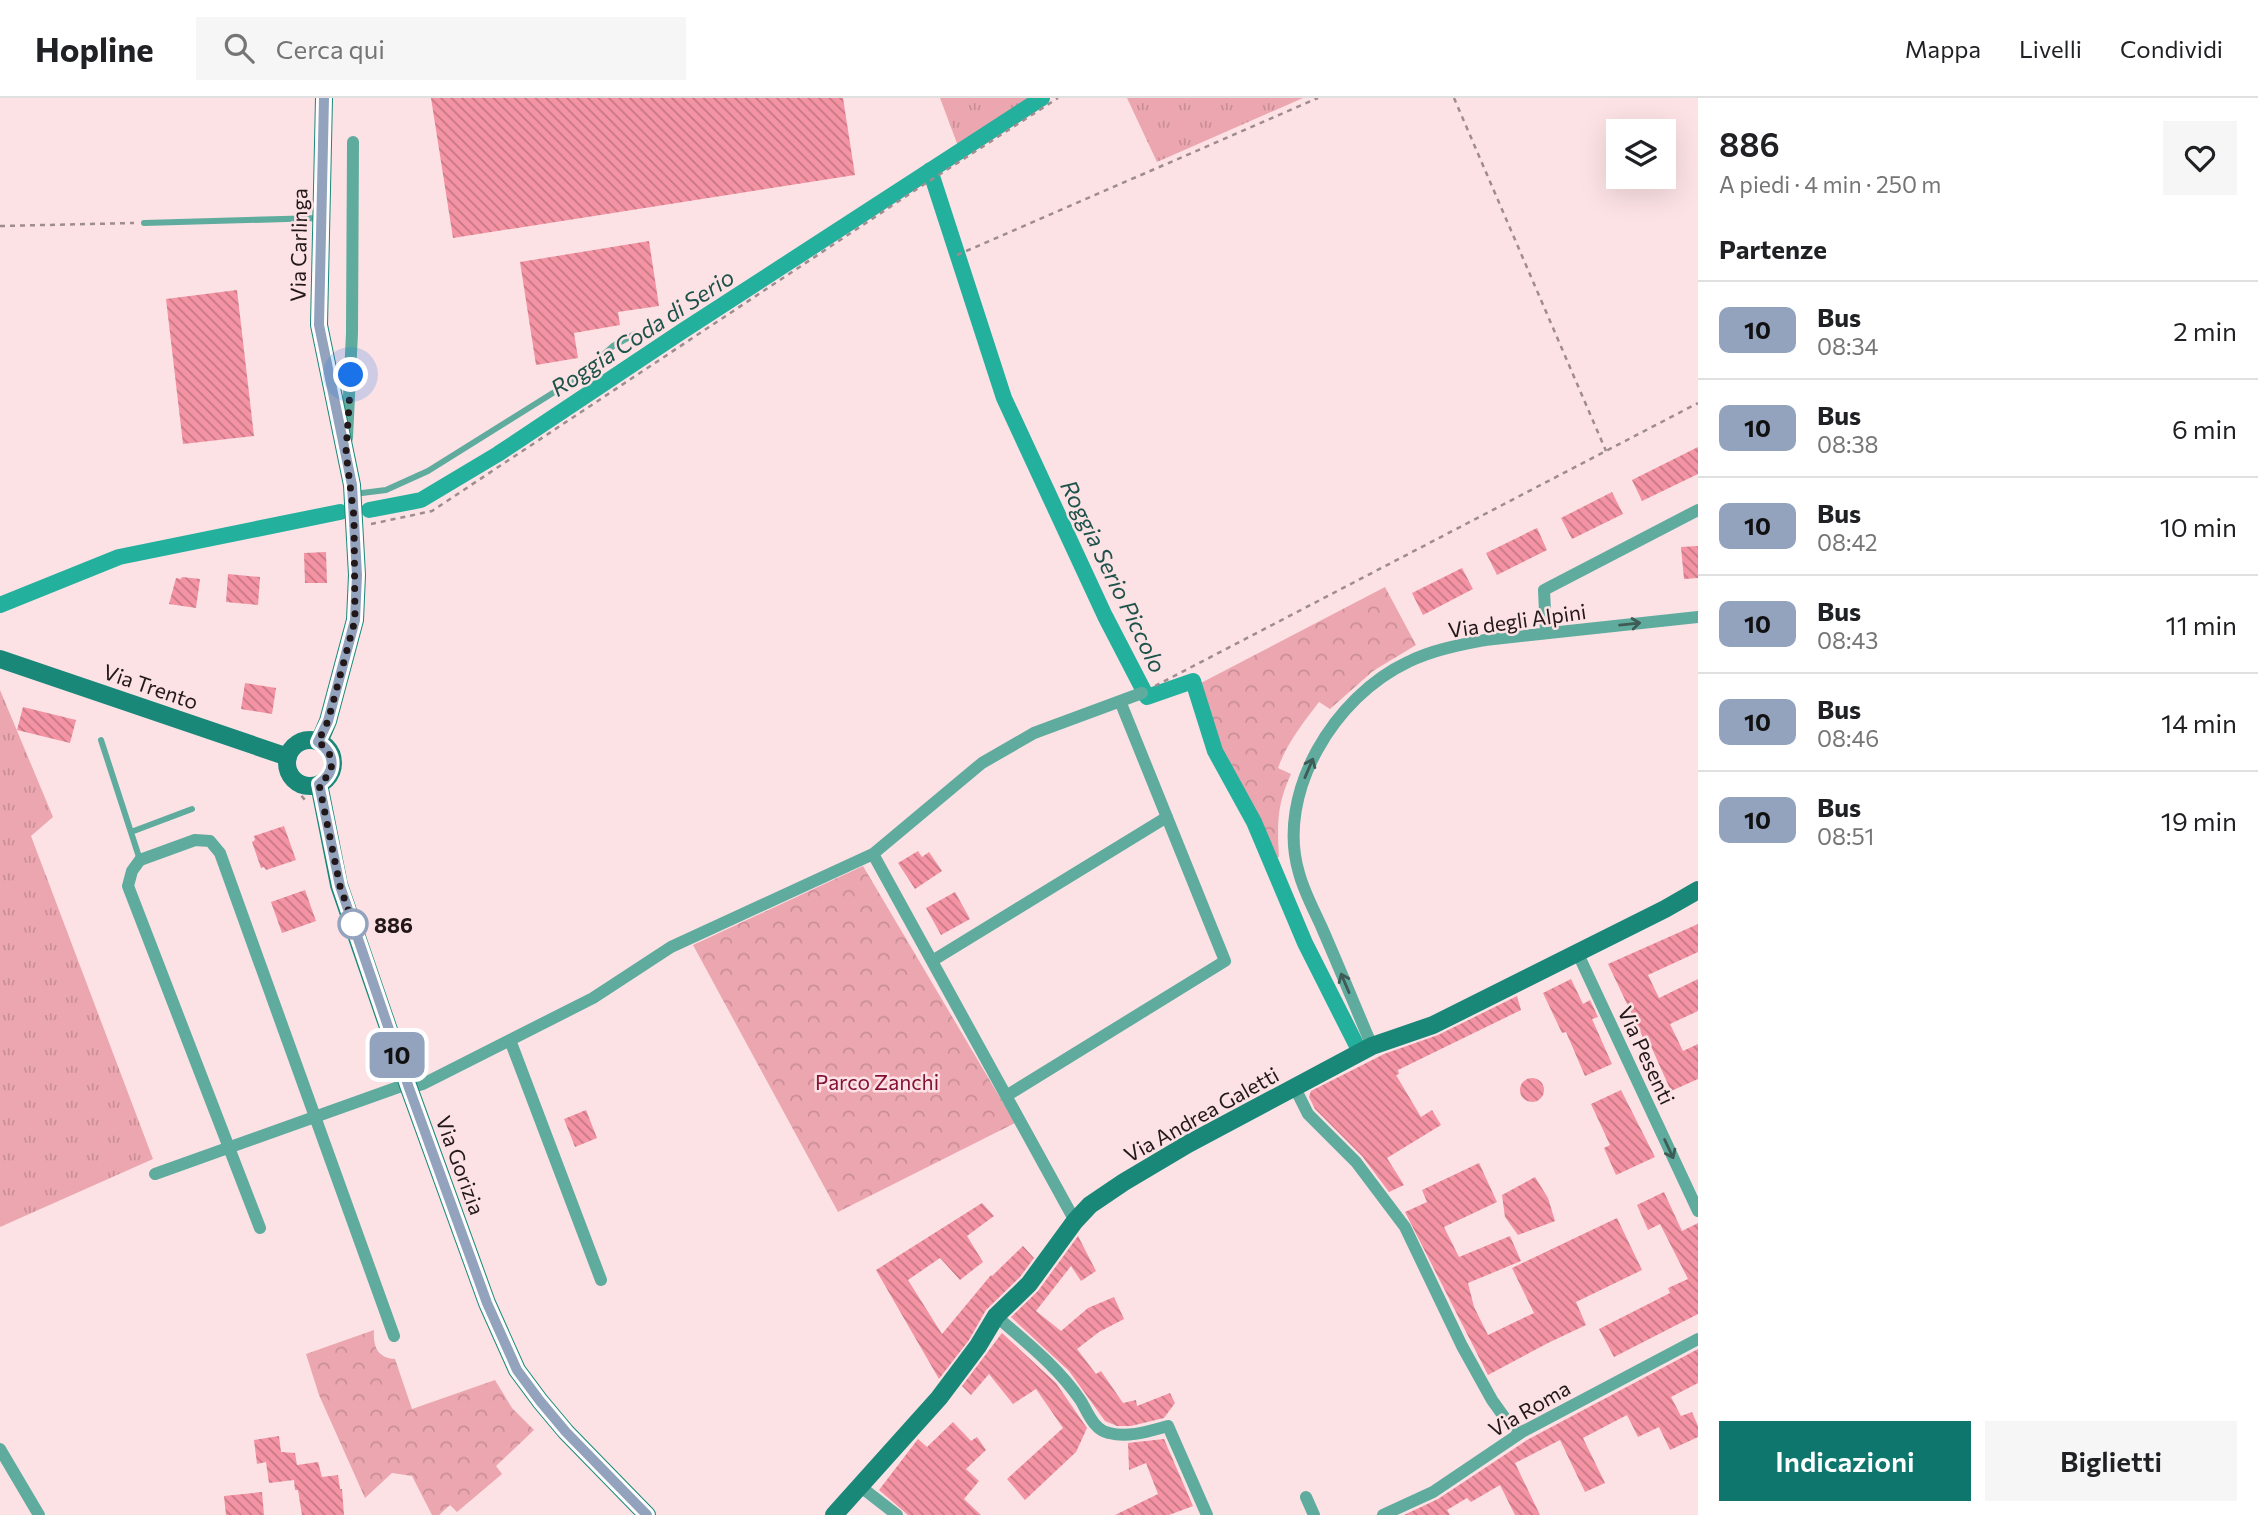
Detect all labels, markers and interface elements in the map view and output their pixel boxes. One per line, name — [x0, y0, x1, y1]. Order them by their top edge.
search box — [196, 17, 686, 80]
text: Hopline — [35, 28, 154, 69]
icon: search — [220, 29, 258, 67]
text: Cerca qui — [276, 33, 385, 64]
text: Mappa — [1905, 34, 1981, 63]
text: Livelli — [2019, 34, 2082, 63]
text: Condividi — [2120, 34, 2223, 63]
map controls — [1606, 119, 1676, 189]
button: layers — [1606, 119, 1676, 189]
button: heart — [2163, 121, 2237, 195]
text: 886 — [1719, 123, 1780, 164]
text: A piedi · 4 min · 250 m — [1719, 170, 1941, 198]
street label: Via Carlinga — [285, 188, 311, 302]
text: Partenze — [1719, 233, 1827, 264]
water label: Roggia Coda di Serio — [545, 262, 739, 402]
text: Bus — [1817, 301, 1861, 332]
text: 10 — [1744, 315, 1771, 344]
text: 2 min — [2173, 315, 2237, 346]
text: 08:34 — [1817, 332, 1878, 360]
your location — [333, 357, 368, 392]
text: Bus — [1817, 399, 1861, 430]
text: 10 — [1744, 413, 1771, 442]
text: 6 min — [2172, 413, 2237, 444]
text: 08:38 — [1817, 430, 1878, 458]
water label: Roggia Serio Piccolo — [1055, 475, 1173, 677]
text: Bus — [1817, 497, 1861, 528]
text: 10 — [1744, 511, 1771, 540]
text: 10 min — [2160, 511, 2237, 542]
text: 08:42 — [1817, 528, 1878, 556]
text: Bus — [1817, 595, 1861, 626]
street label: Via degli Alpini — [1446, 598, 1588, 642]
text: 10 — [1744, 609, 1771, 638]
text: 11 min — [2166, 609, 2237, 640]
one-way arrow — [1618, 618, 1641, 631]
text: 08:43 — [1817, 626, 1878, 654]
street label: Via Trento — [100, 658, 202, 714]
text: Bus — [1817, 693, 1861, 724]
text: 10 — [1744, 707, 1771, 736]
text: 14 min — [2161, 707, 2237, 738]
text: 08:46 — [1817, 724, 1879, 752]
one-way arrow — [1303, 758, 1316, 779]
text: Bus — [1817, 791, 1861, 822]
text: 10 — [1744, 805, 1771, 834]
text: 19 min — [2161, 805, 2237, 836]
text: 08:51 — [1817, 822, 1874, 850]
marker: 886 — [338, 909, 368, 939]
place label: 886 — [374, 912, 413, 937]
one-way arrow — [1338, 973, 1351, 994]
street label: Via Pesenti — [1613, 1002, 1681, 1108]
line badge: 10 — [366, 1032, 428, 1078]
text: 10 — [384, 1040, 410, 1069]
street label: Via Andrea Galetti — [1119, 1061, 1283, 1167]
park label: Parco Zanchi — [815, 1069, 939, 1094]
street label: Via Gorizia — [432, 1112, 490, 1218]
one-way arrow — [1663, 1138, 1676, 1159]
street label: Via Roma — [1484, 1375, 1574, 1441]
button: Indicazioni — [1719, 1421, 1971, 1501]
button: Biglietti — [1985, 1421, 2237, 1501]

